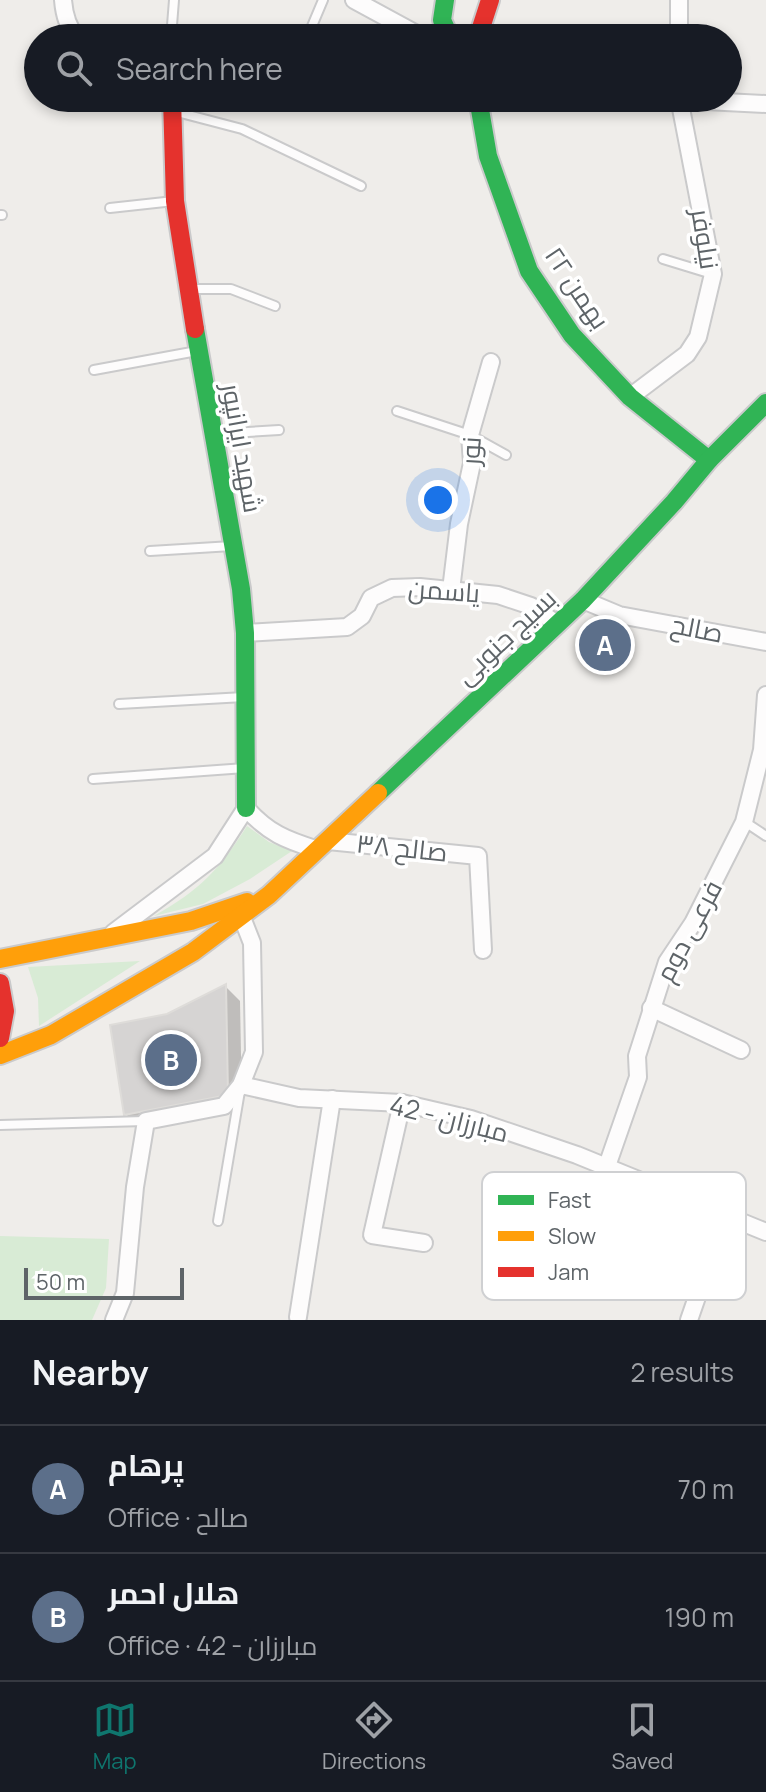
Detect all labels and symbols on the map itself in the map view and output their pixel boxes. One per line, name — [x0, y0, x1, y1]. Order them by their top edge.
street label: نیلوفر — [683, 204, 729, 272]
street label: ۲۲ بهمن — [537, 239, 619, 336]
street label: شهید ایرانپور — [214, 378, 272, 515]
street label: نور — [451, 436, 489, 468]
your location — [418, 480, 458, 520]
street label: یاسمن — [407, 570, 481, 610]
street label: بسیج جنوبی — [447, 580, 563, 692]
street label: صالح — [668, 605, 726, 651]
pin: A — [579, 615, 631, 675]
street label: صالح ۳۸ — [355, 824, 449, 870]
street label: فرعی دوم — [646, 873, 731, 988]
pin: B — [145, 1030, 197, 1090]
street label: مبارزان - 42 — [386, 1086, 513, 1150]
legend — [482, 1172, 746, 1300]
text: Fast — [548, 1185, 591, 1215]
text: Slow — [548, 1221, 596, 1251]
text: Jam — [548, 1257, 589, 1287]
scale bar — [24, 1264, 184, 1300]

